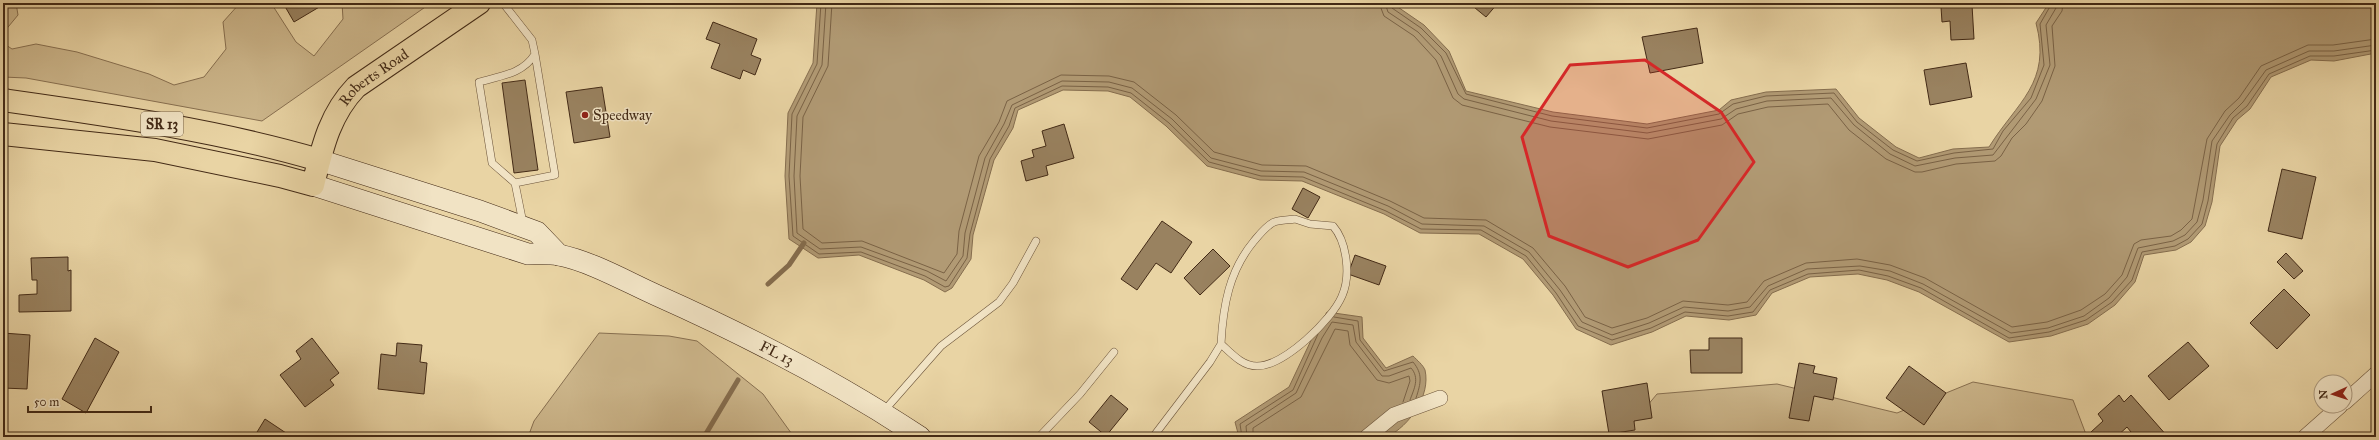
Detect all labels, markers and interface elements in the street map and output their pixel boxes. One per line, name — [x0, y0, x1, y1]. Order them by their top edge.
street label: Roberts Road — [335, 45, 412, 109]
place label: Speedway — [593, 106, 653, 124]
marker: Speedway — [580, 110, 590, 120]
road number: SR 13 — [141, 112, 183, 136]
street label: FL 13 — [757, 337, 797, 369]
north arrow — [2313, 374, 2353, 414]
scale bar — [28, 388, 151, 414]
text: N — [2317, 389, 2330, 400]
text: 50 m — [34, 395, 59, 409]

